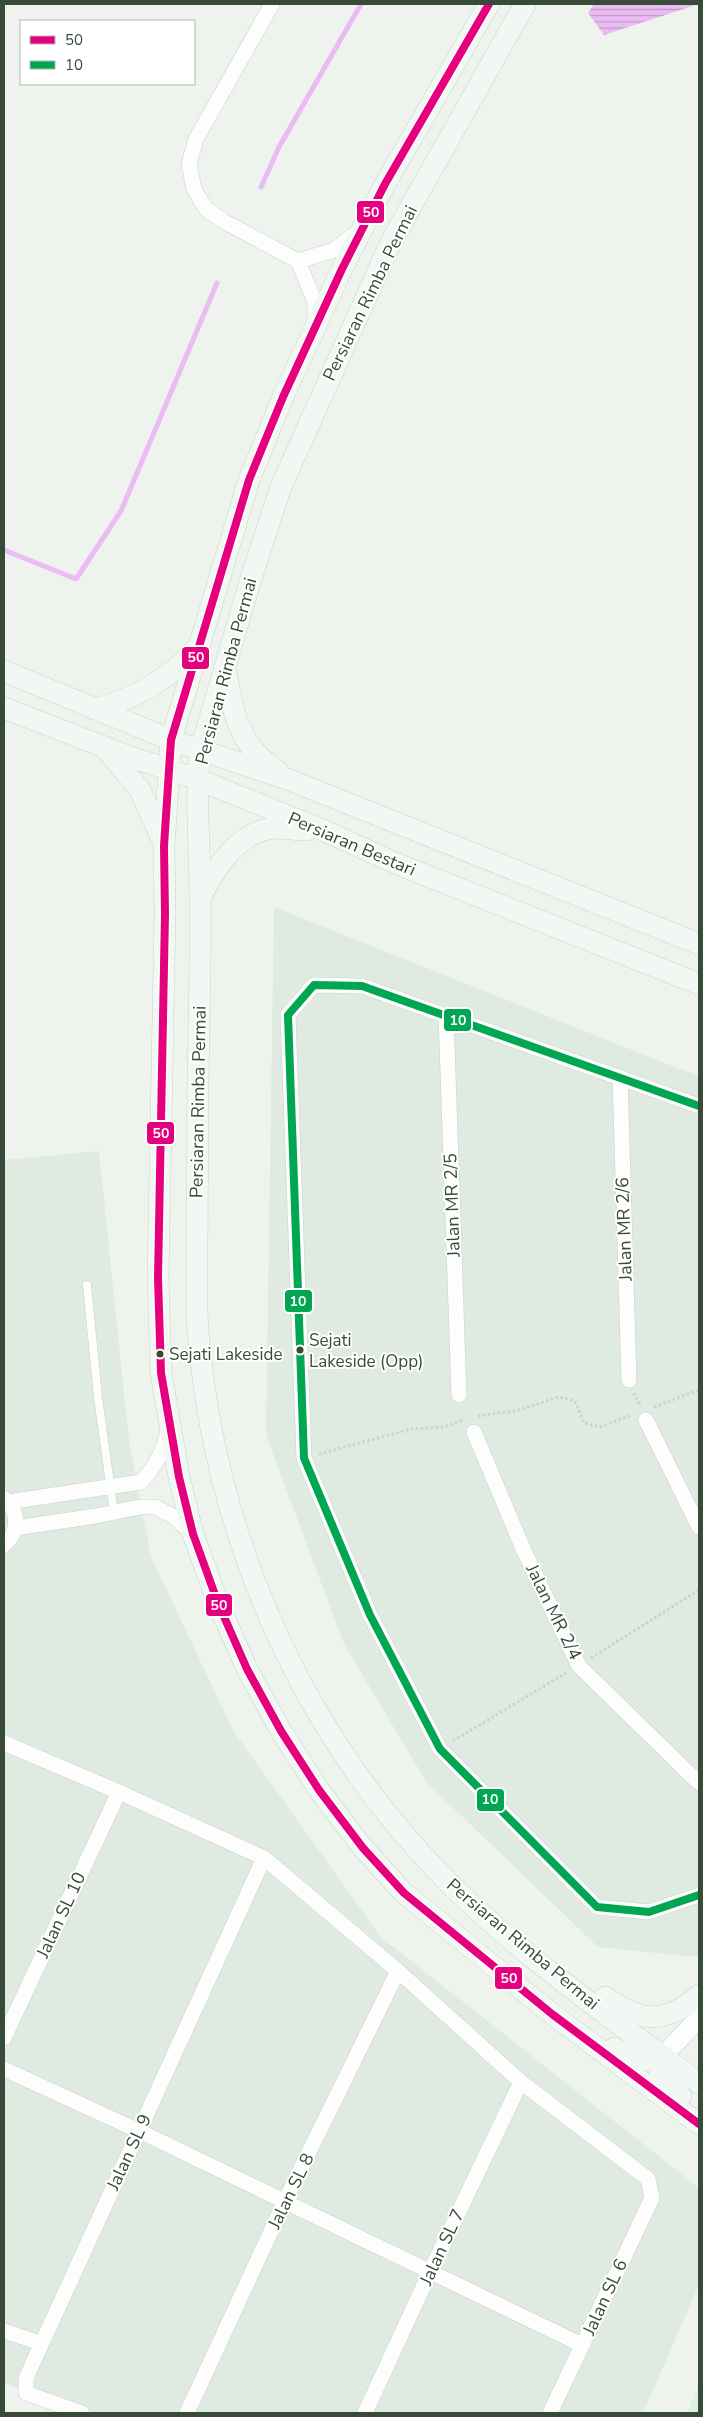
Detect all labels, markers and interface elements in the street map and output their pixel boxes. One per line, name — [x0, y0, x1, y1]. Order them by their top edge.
legend — [20, 20, 195, 85]
text: 50 — [65, 30, 83, 50]
text: 10 — [65, 55, 83, 75]
line badge: 50 — [356, 200, 385, 224]
street label: Persiaran Rimba Permai — [317, 201, 423, 385]
text: 50 — [363, 203, 379, 222]
street label: Persiaran Rimba Permai — [190, 575, 262, 767]
line badge: 50 — [181, 646, 210, 670]
text: 50 — [188, 648, 204, 667]
street label: Persiaran Bestari — [284, 806, 420, 882]
street label: Persiaran Rimba Permai — [184, 1006, 212, 1198]
line badge: 10 — [443, 1008, 472, 1032]
text: 10 — [450, 1011, 466, 1030]
line badge: 50 — [146, 1121, 175, 1145]
text: 50 — [153, 1124, 169, 1143]
street label: Jalan MR 2/5 — [438, 1153, 466, 1258]
street label: Jalan MR 2/6 — [610, 1177, 638, 1282]
line badge: 10 — [284, 1289, 313, 1313]
text: 10 — [290, 1292, 306, 1311]
place label: Sejati Lakeside (Opp) — [309, 1329, 423, 1373]
place label: Sejati Lakeside — [169, 1343, 282, 1366]
marker: Sejati Lakeside (Opp) — [295, 1345, 305, 1355]
marker: Sejati Lakeside — [155, 1349, 165, 1359]
street label: Jalan MR 2/4 — [520, 1559, 588, 1664]
line badge: 50 — [205, 1593, 233, 1617]
text: 50 — [211, 1596, 227, 1615]
line badge: 10 — [476, 1788, 505, 1812]
text: 10 — [482, 1790, 498, 1809]
street label: Jalan SL 10 — [30, 1868, 91, 1963]
street label: Persiaran Rimba Permai — [442, 1873, 604, 2015]
line badge: 50 — [494, 1966, 523, 1990]
text: 50 — [501, 1969, 517, 1988]
street label: Jalan SL 9 — [101, 2110, 157, 2195]
street label: Jalan SL 8 — [262, 2149, 320, 2234]
street label: Jalan SL 7 — [414, 2205, 470, 2290]
street label: Jalan SL 6 — [577, 2255, 633, 2340]

